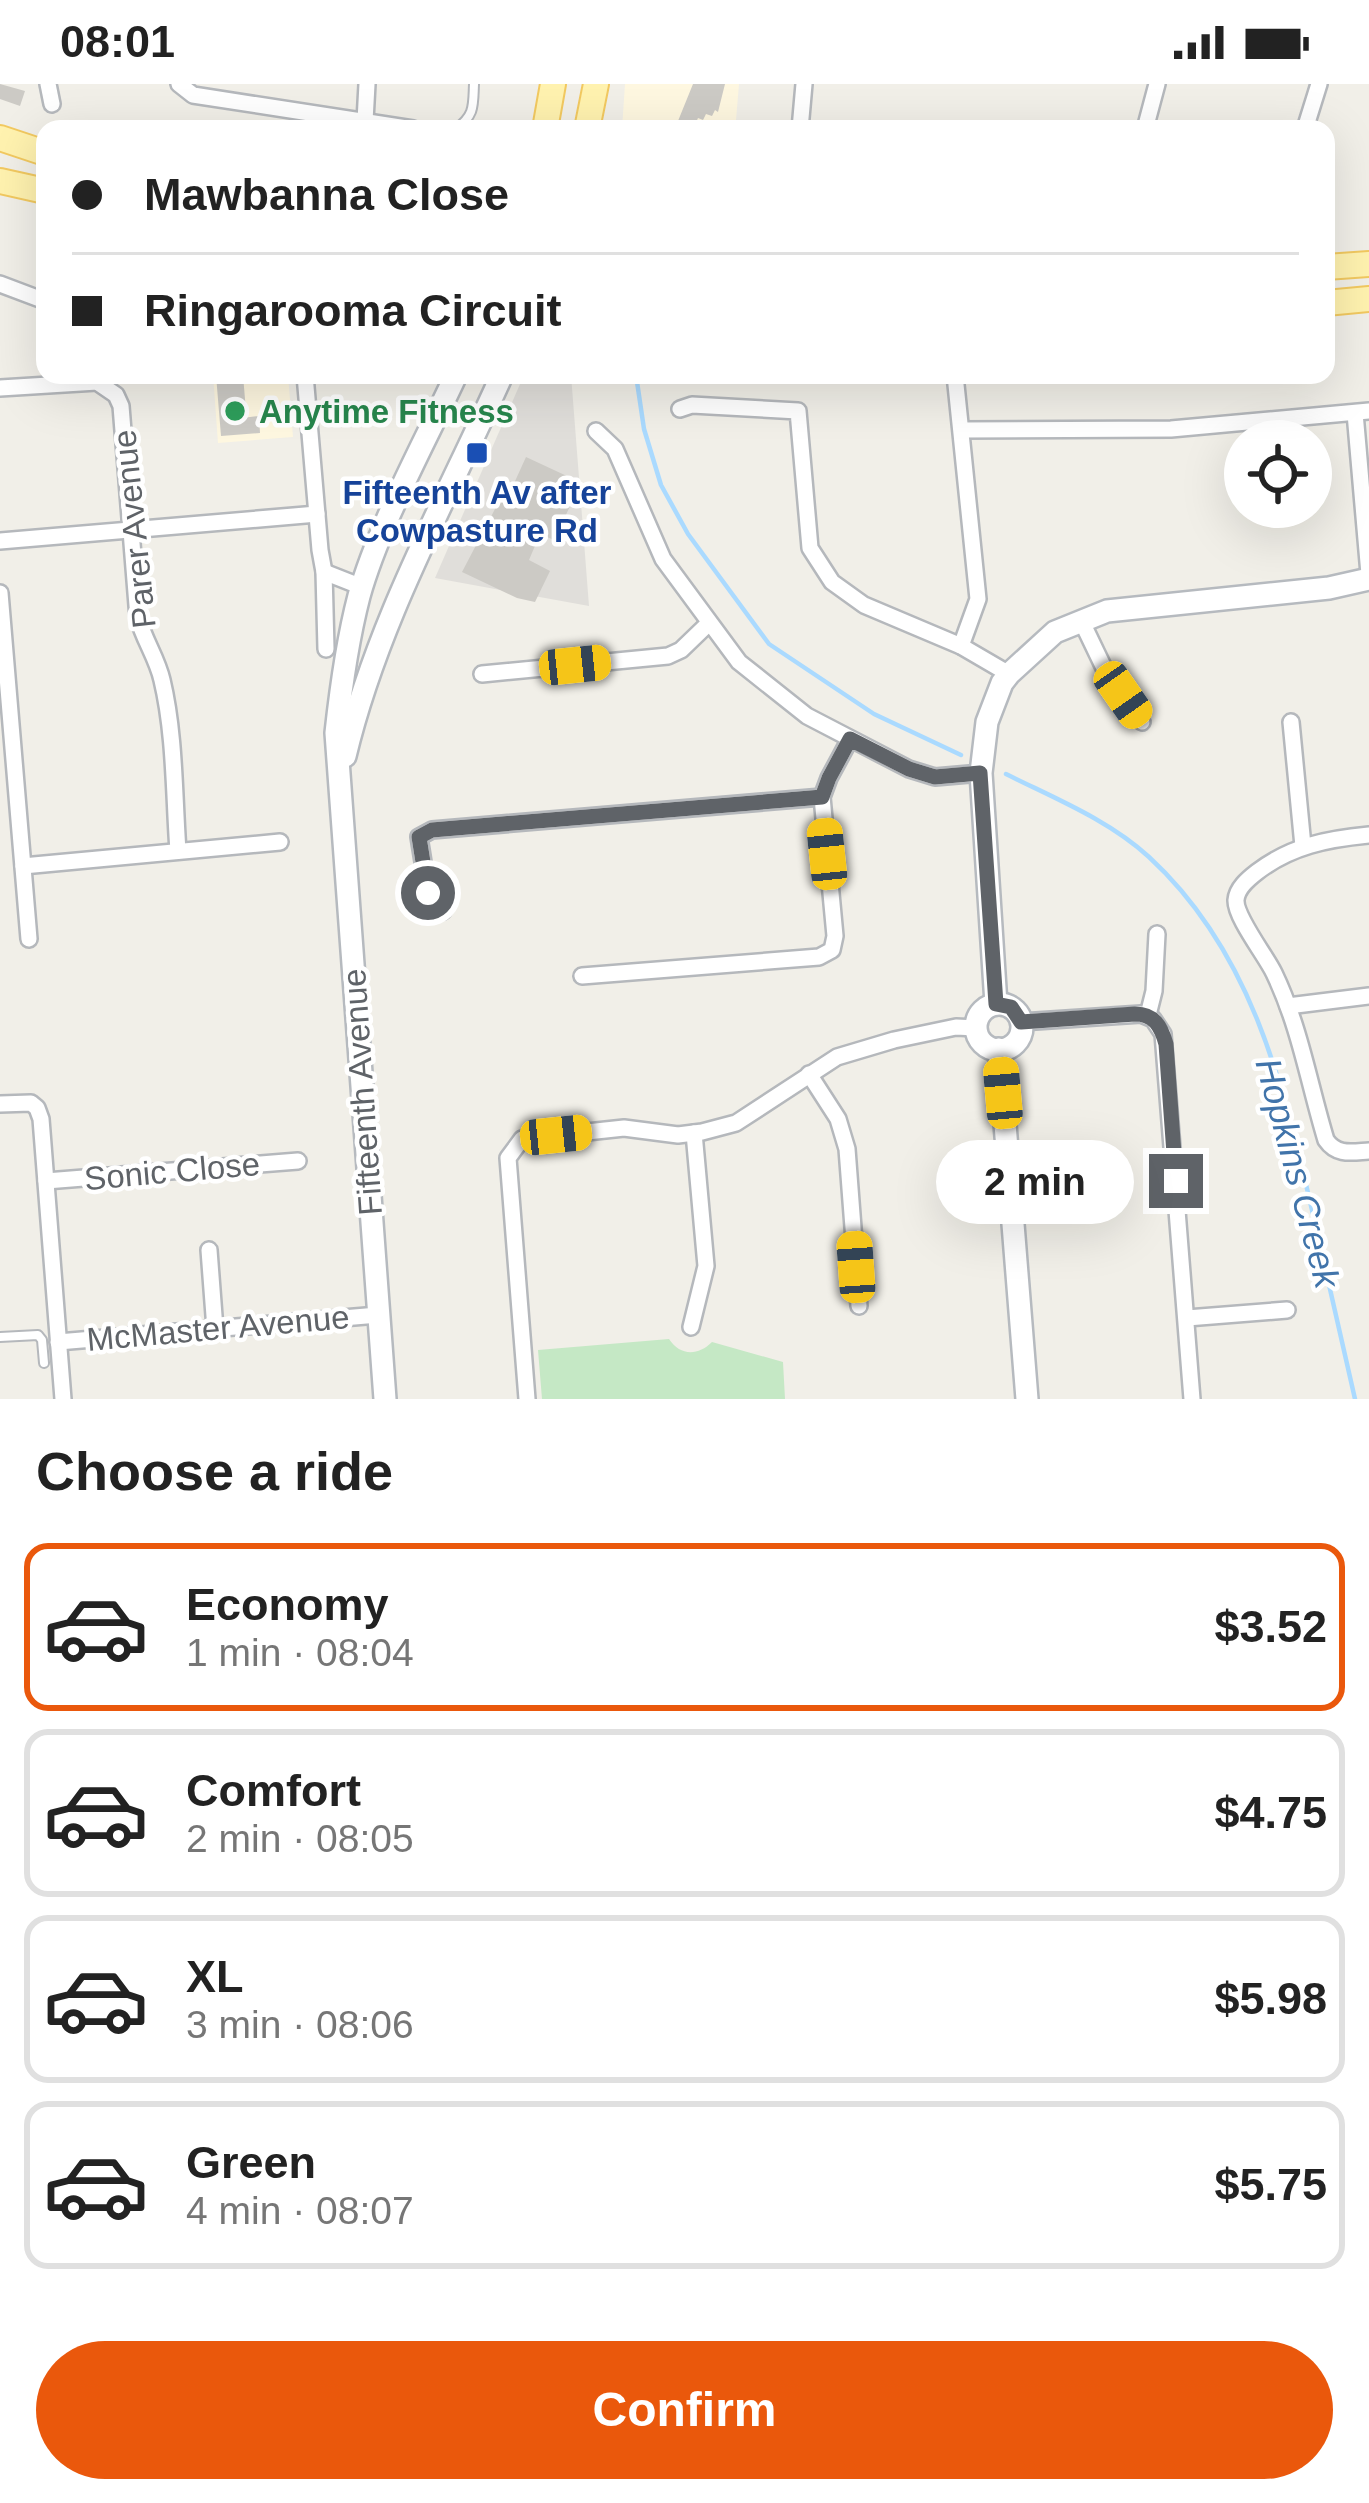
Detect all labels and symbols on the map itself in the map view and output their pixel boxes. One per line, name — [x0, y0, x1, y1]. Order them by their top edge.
place label: Anytime Fitness — [259, 393, 514, 430]
marker: Anytime Fitness — [222, 398, 248, 424]
street label: Parer Avenue — [105, 428, 163, 630]
marker: Fifteenth Av after Cowpasture Rd — [464, 440, 490, 466]
place label: Fifteenth Av after Cowpasture Rd — [343, 474, 612, 549]
car — [537, 643, 613, 687]
car — [1088, 655, 1158, 735]
car — [805, 816, 849, 892]
route start — [401, 866, 455, 920]
street label: Fifteenth Avenue — [335, 967, 389, 1217]
water label: Hopkins Creek — [1248, 1054, 1349, 1294]
car — [982, 1056, 1024, 1130]
car — [518, 1113, 594, 1157]
callout: 2 min — [936, 1139, 1134, 1223]
street label: Sonic Close — [83, 1145, 261, 1197]
route end — [1149, 1154, 1203, 1208]
car — [836, 1230, 876, 1304]
street label: McMaster Avenue — [85, 1298, 351, 1358]

